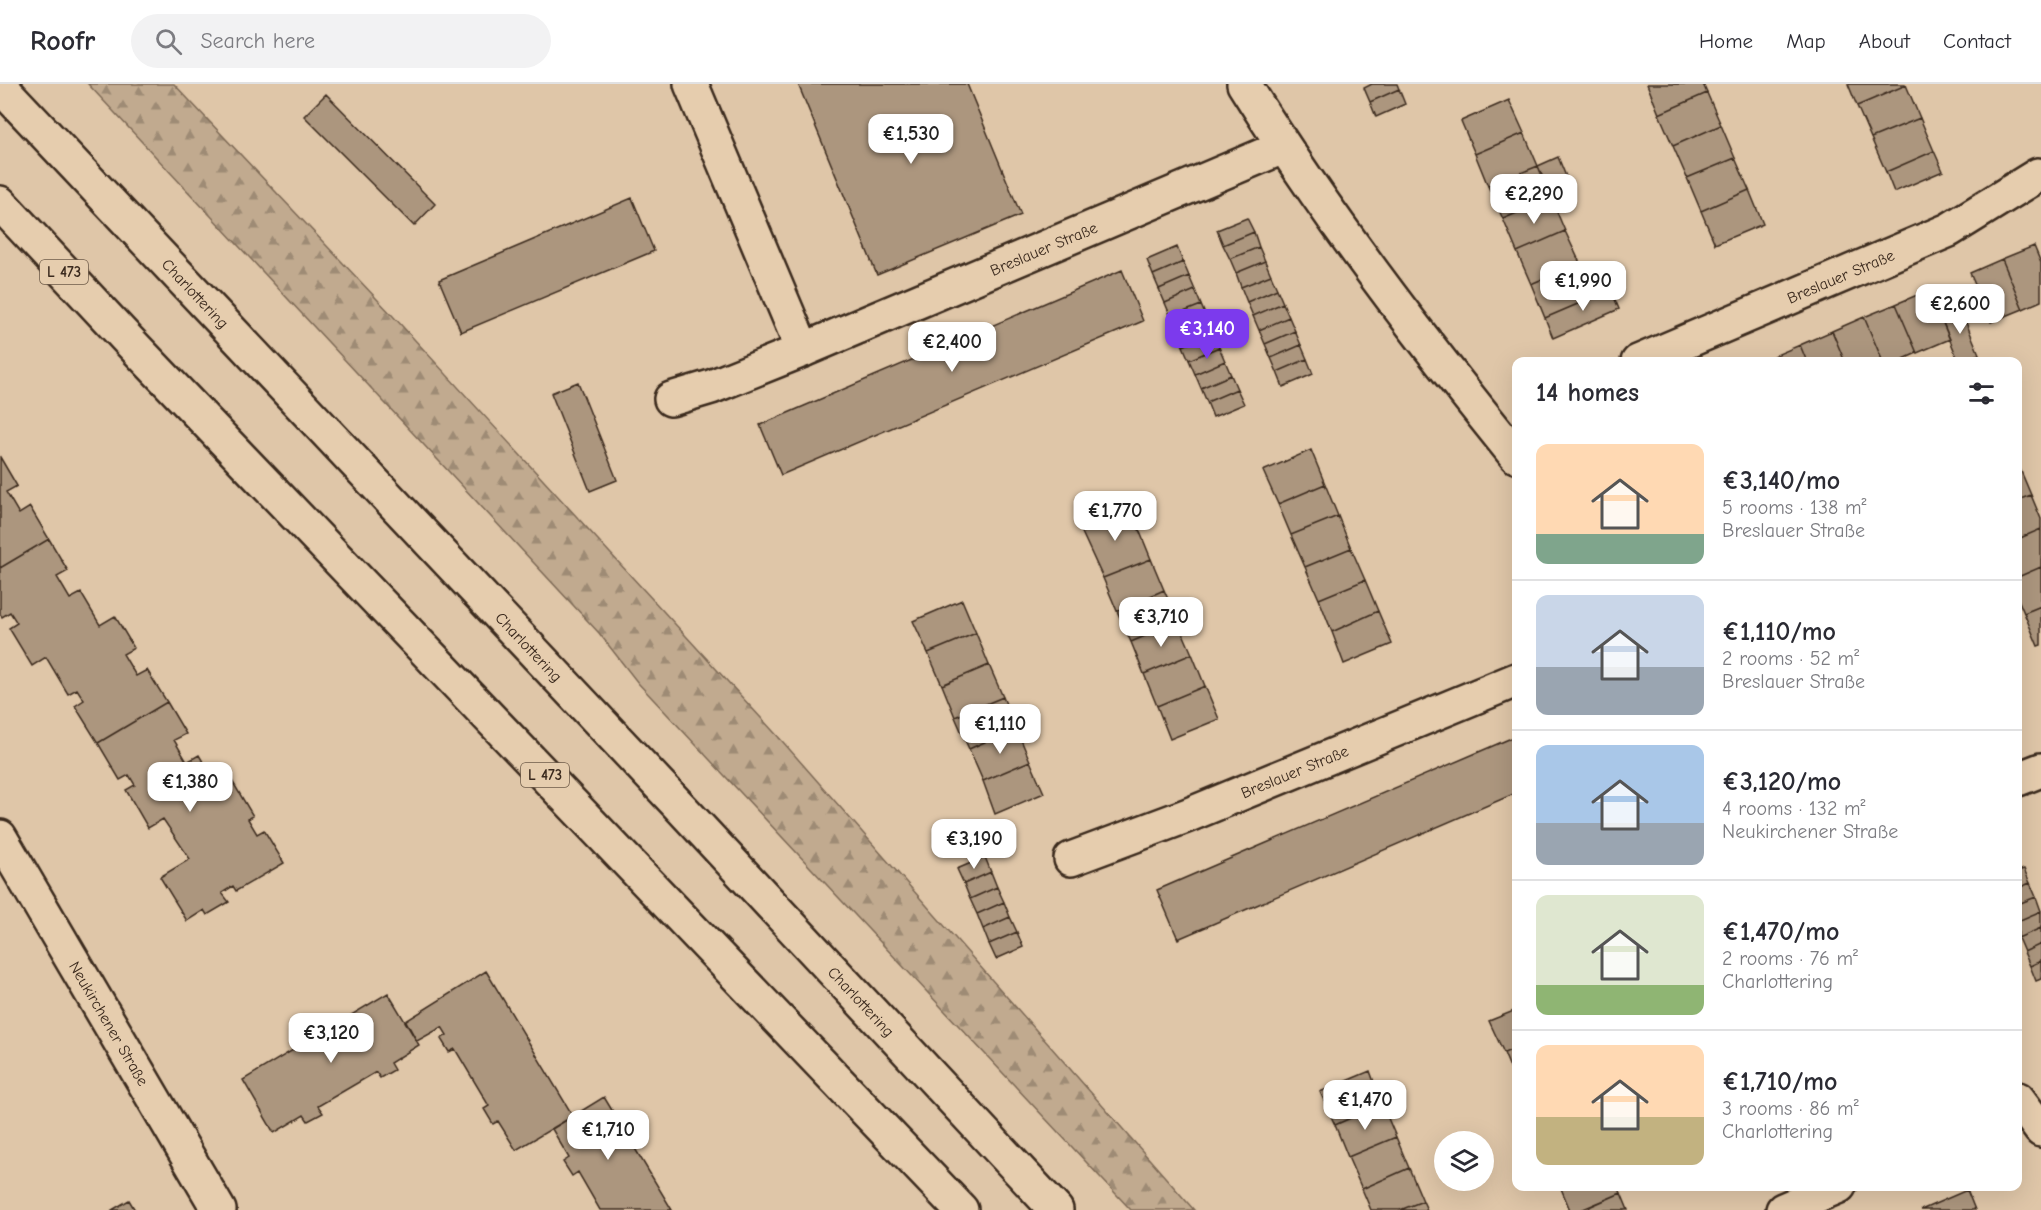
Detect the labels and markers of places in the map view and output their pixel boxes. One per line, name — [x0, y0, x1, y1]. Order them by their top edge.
pin: €1,530 — [862, 114, 960, 165]
pin: €2,290 — [1485, 174, 1583, 225]
pin: €1,990 — [1534, 261, 1632, 312]
pin: €2,600 — [1911, 284, 2009, 335]
pin: €3,140 — [1158, 309, 1256, 360]
pin: €2,400 — [903, 322, 1001, 373]
pin: €1,770 — [1066, 491, 1164, 542]
pin: €3,710 — [1112, 597, 1210, 648]
pin: €1,110 — [951, 704, 1049, 755]
pin: €1,380 — [141, 762, 239, 813]
pin: €3,190 — [925, 819, 1023, 870]
pin: €3,120 — [282, 1013, 380, 1064]
pin: €1,470 — [1316, 1080, 1414, 1131]
pin: €1,710 — [559, 1110, 657, 1161]

